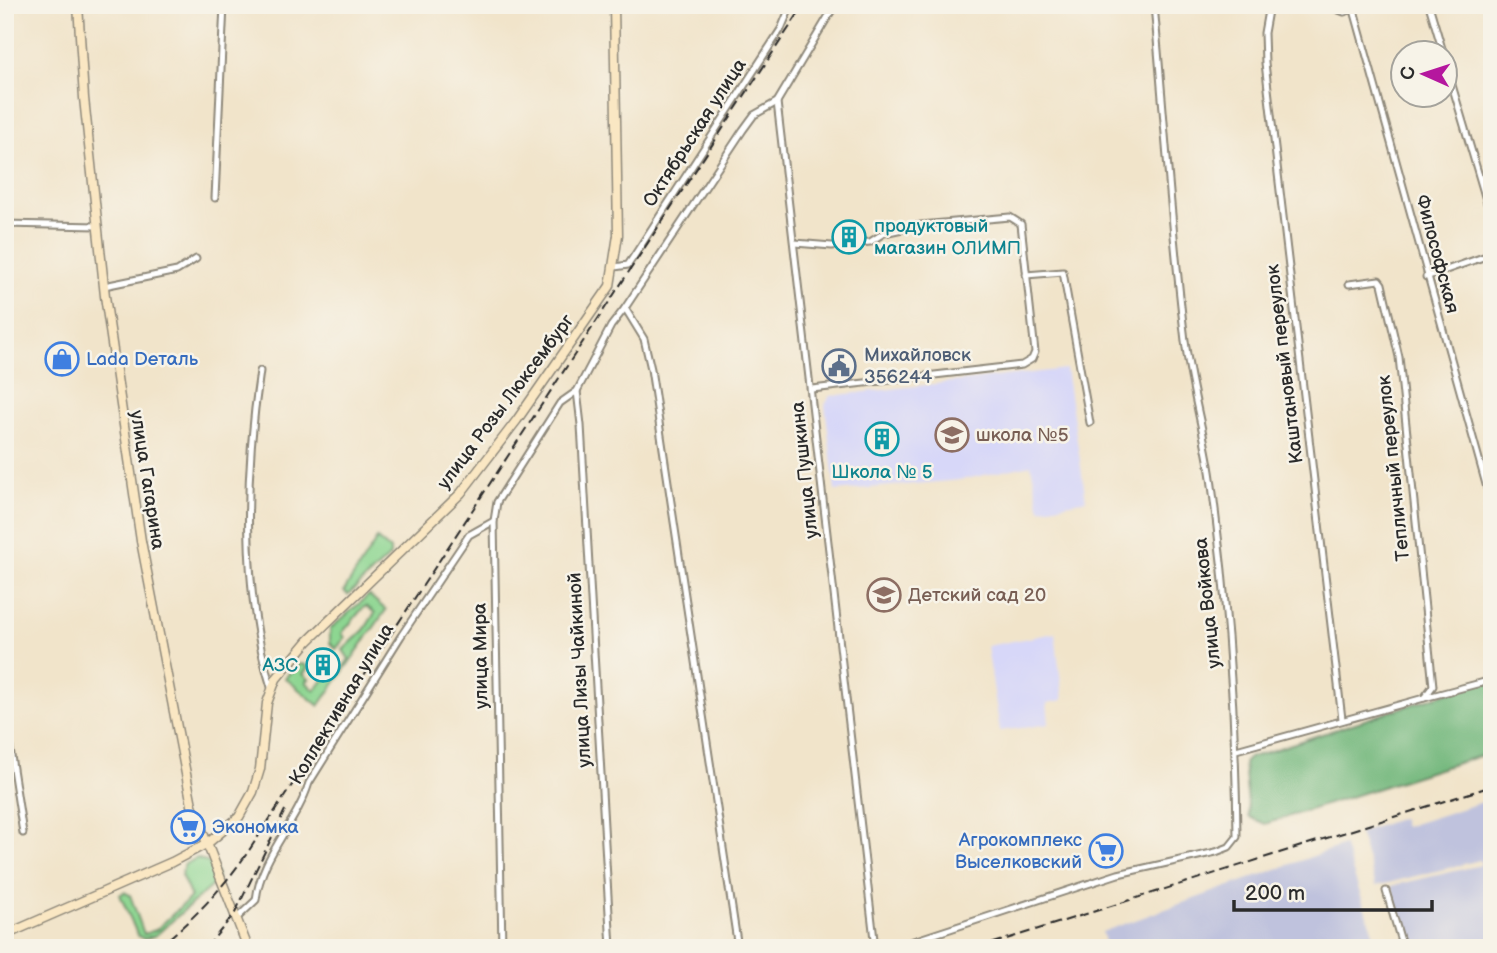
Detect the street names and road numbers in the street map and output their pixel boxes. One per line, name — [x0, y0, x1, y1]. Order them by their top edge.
street label: Октябрьская улица — [638, 54, 752, 212]
street label: Философская — [1410, 192, 1464, 316]
street label: Каштановый переулок — [1261, 263, 1309, 465]
street label: улица Розы Люксембург — [433, 310, 580, 494]
street label: Тепличный переулок — [1373, 374, 1415, 562]
street label: улица Пушкина — [786, 400, 824, 540]
street label: улица Гагарина — [125, 409, 169, 551]
street label: улица Войкова — [1190, 536, 1226, 670]
street label: улица Лизы Чайкиной — [563, 572, 597, 768]
street label: улица Мира — [469, 603, 493, 709]
street label: Коллективная улица — [285, 619, 399, 789]

